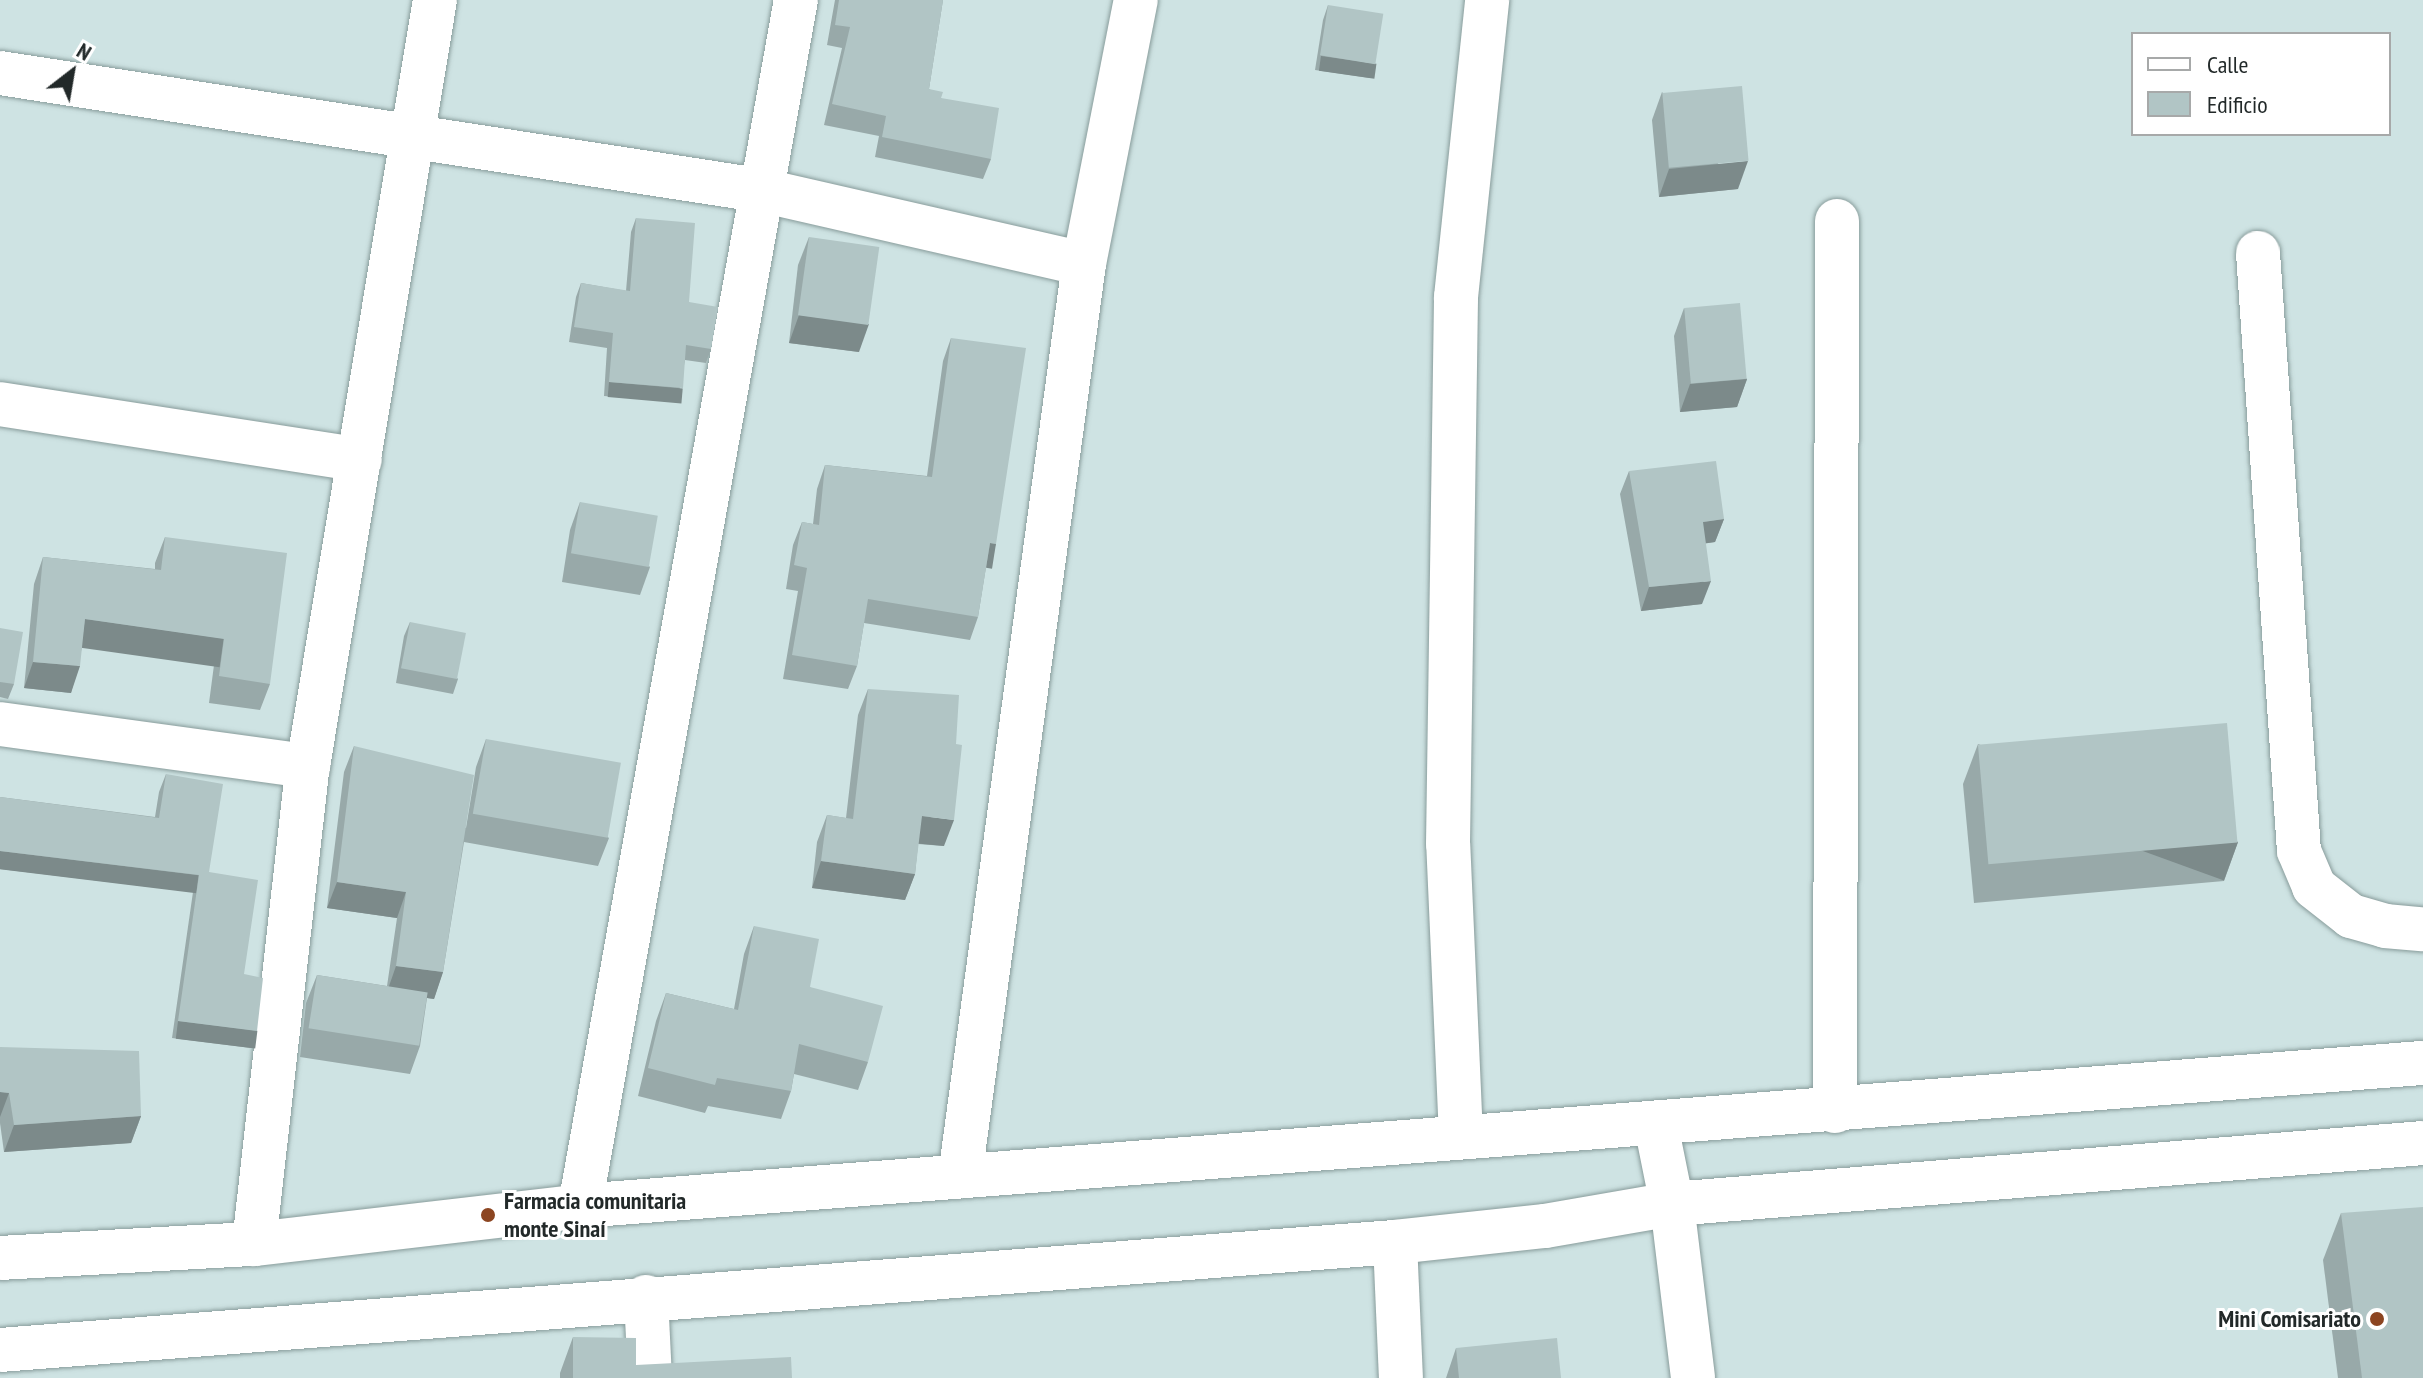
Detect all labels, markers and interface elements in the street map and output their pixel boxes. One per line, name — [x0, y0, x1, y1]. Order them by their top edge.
north arrow — [32, 32, 112, 112]
legend — [2131, 32, 2391, 136]
text: N — [72, 36, 97, 66]
text: Calle — [2207, 49, 2248, 80]
text: Edificio — [2207, 89, 2268, 120]
place label: Farmacia comunitaria monte Sinaí — [504, 1187, 686, 1243]
marker: Farmacia comunitaria monte Sinaí — [479, 1206, 497, 1224]
place label: Mini Comisariato — [2218, 1305, 2361, 1333]
marker: Mini Comisariato — [2368, 1310, 2386, 1328]

